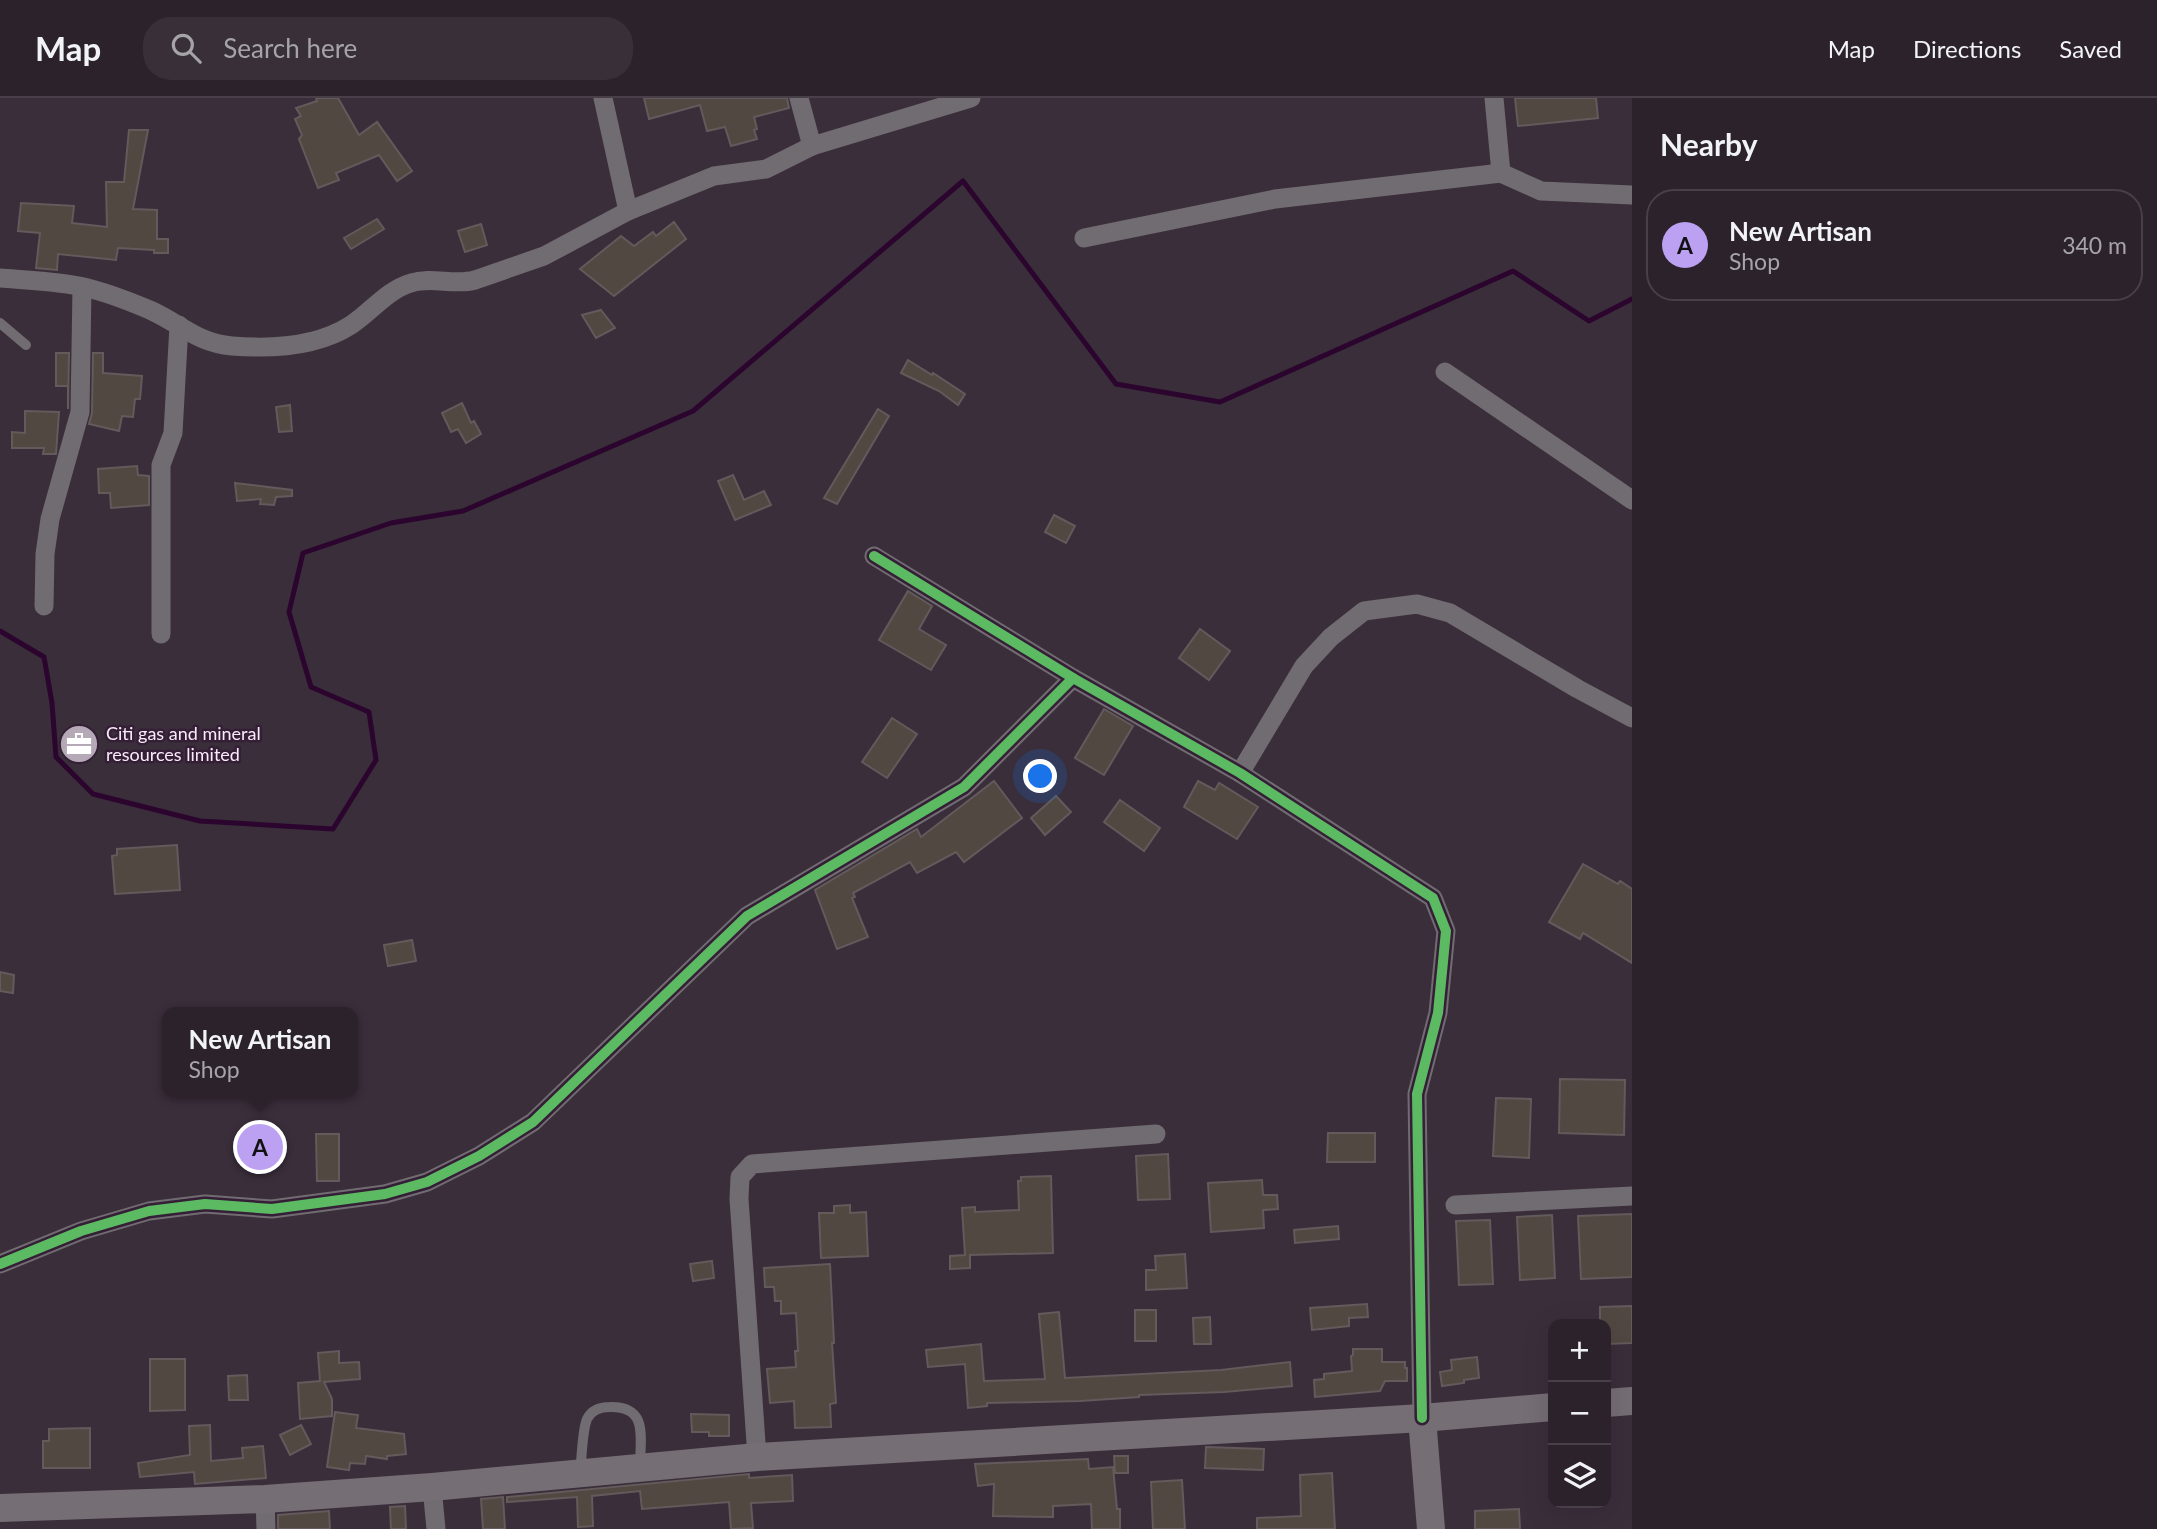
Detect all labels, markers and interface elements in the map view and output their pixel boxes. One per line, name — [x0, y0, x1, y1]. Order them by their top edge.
search box — [143, 17, 633, 80]
text: Map — [35, 28, 101, 68]
icon: search — [167, 29, 205, 67]
text: Search here — [223, 32, 357, 64]
text: Map — [1828, 34, 1875, 63]
text: Directions — [1913, 34, 2021, 63]
text: Saved — [2059, 34, 2122, 63]
text: Nearby — [1660, 126, 1758, 162]
text: New Artisan — [1729, 215, 1872, 247]
text: A — [1677, 231, 1693, 259]
text: 340 m — [2062, 231, 2127, 259]
text: Shop — [1729, 247, 1780, 275]
place label: Citi gas and mineral resources limited — [106, 722, 261, 765]
office icon: Citi gas and mineral resources limited — [58, 723, 100, 765]
your location — [1023, 759, 1057, 793]
popup — [162, 1007, 358, 1098]
text: New Artisan — [189, 1023, 331, 1055]
text: Shop — [189, 1055, 240, 1083]
pin: A — [237, 1121, 283, 1173]
map controls — [1548, 1319, 1611, 1508]
button: + — [1548, 1319, 1611, 1382]
button: − — [1548, 1382, 1611, 1445]
button: layers — [1548, 1445, 1611, 1508]

